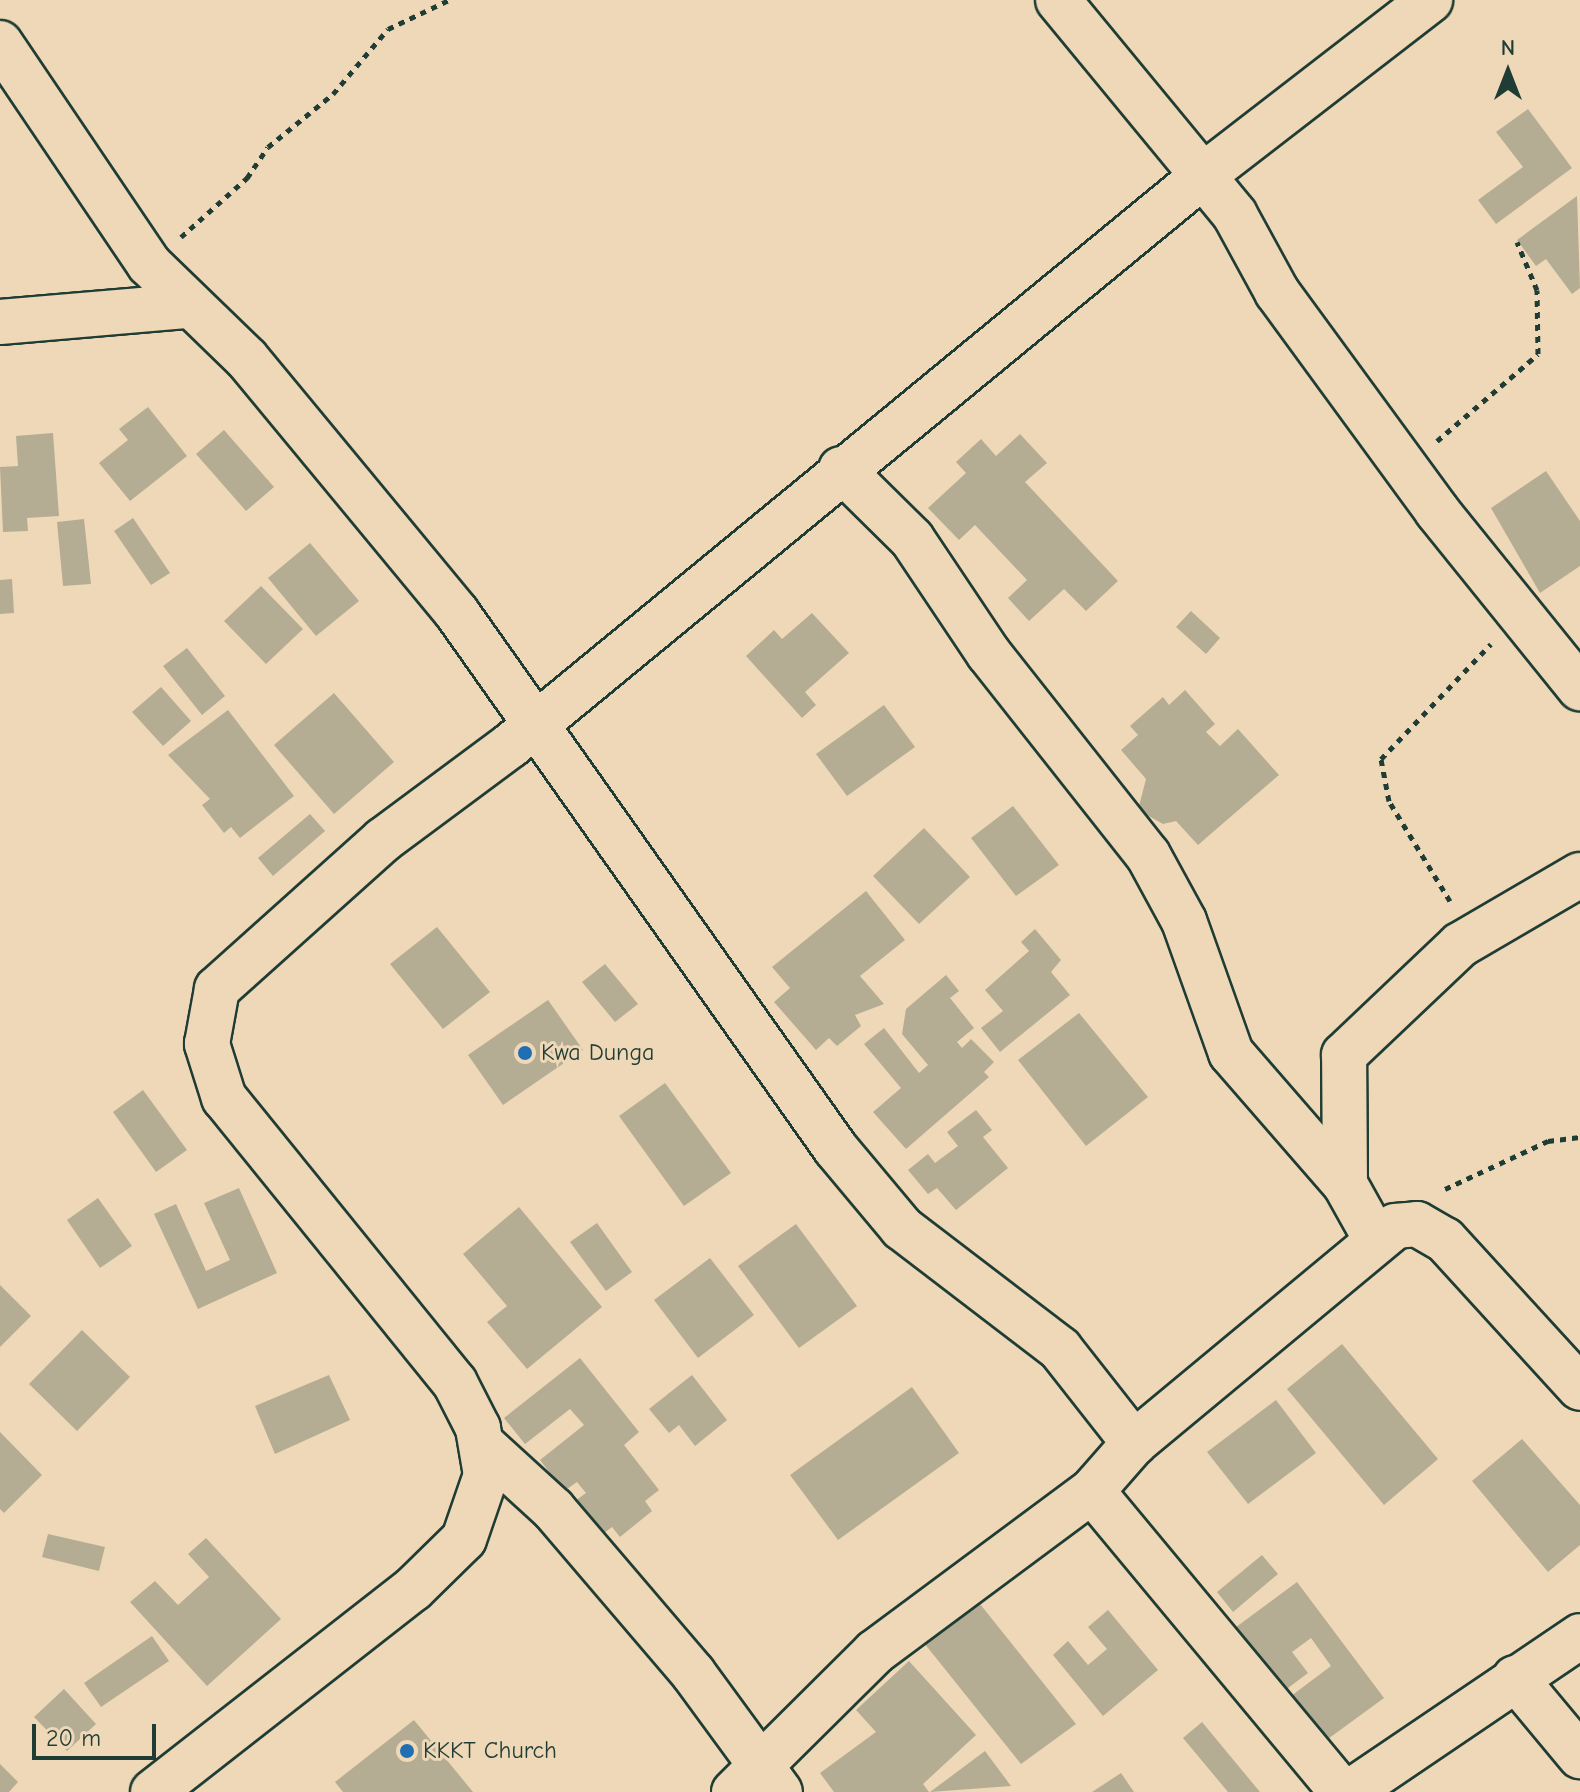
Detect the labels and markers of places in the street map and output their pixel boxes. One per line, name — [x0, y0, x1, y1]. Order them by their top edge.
place label: Kwa Dunga — [541, 1039, 654, 1067]
marker: Kwa Dunga — [516, 1044, 534, 1062]
place label: KKKT Church — [423, 1737, 557, 1765]
marker: KKKT Church — [398, 1742, 416, 1760]

